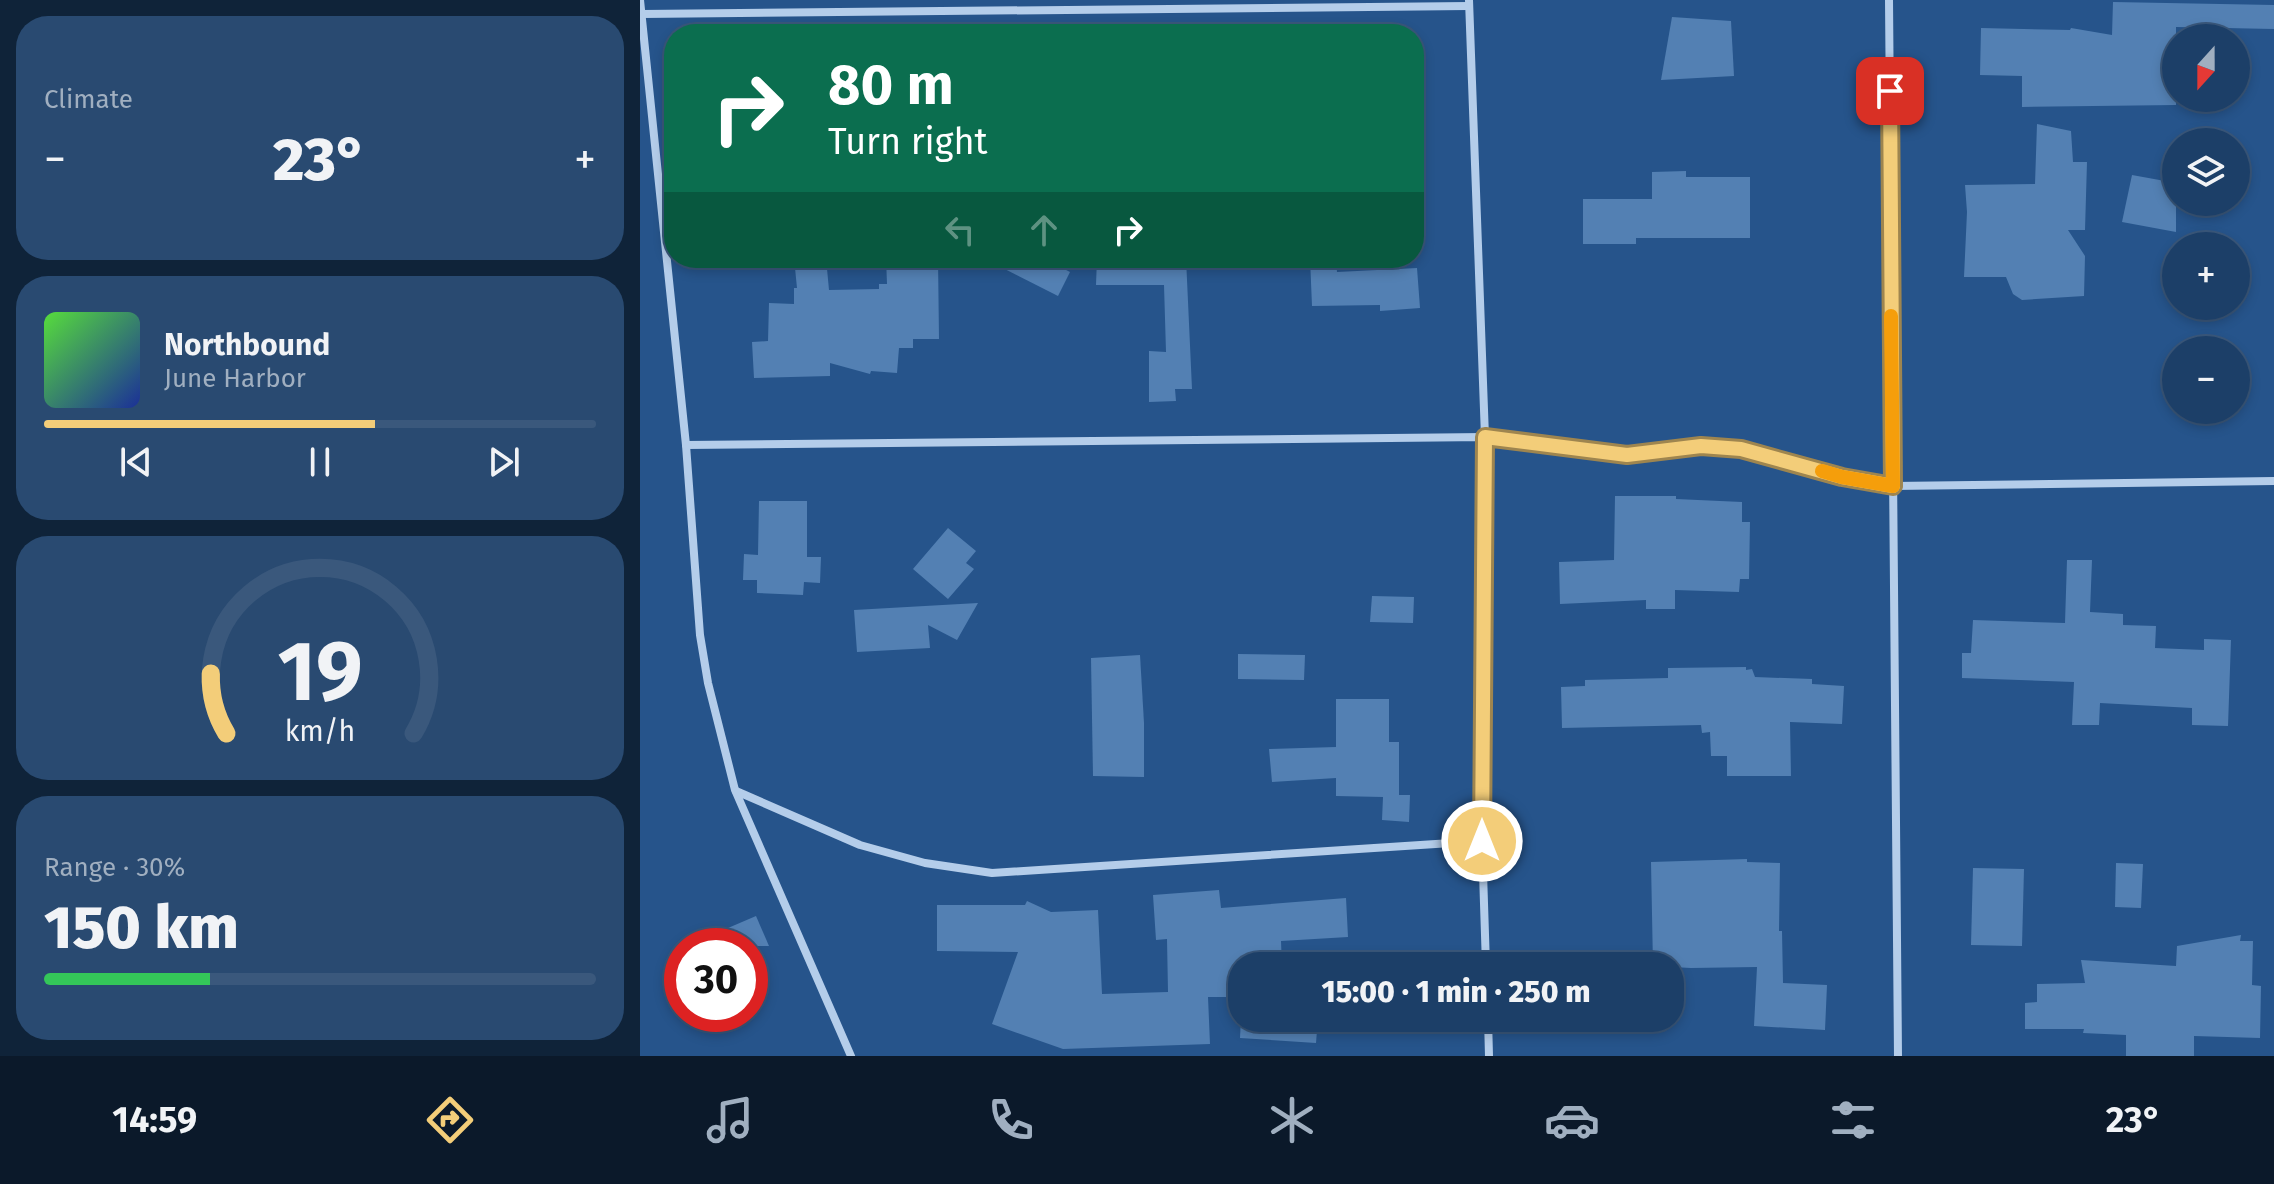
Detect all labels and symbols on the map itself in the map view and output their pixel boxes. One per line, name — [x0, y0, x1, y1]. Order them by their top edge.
north arrow — [2162, 24, 2250, 112]
pin — [1856, 57, 1924, 125]
position arrow — [1440, 799, 1524, 883]
speed limit sign: 30 — [664, 928, 768, 1032]

